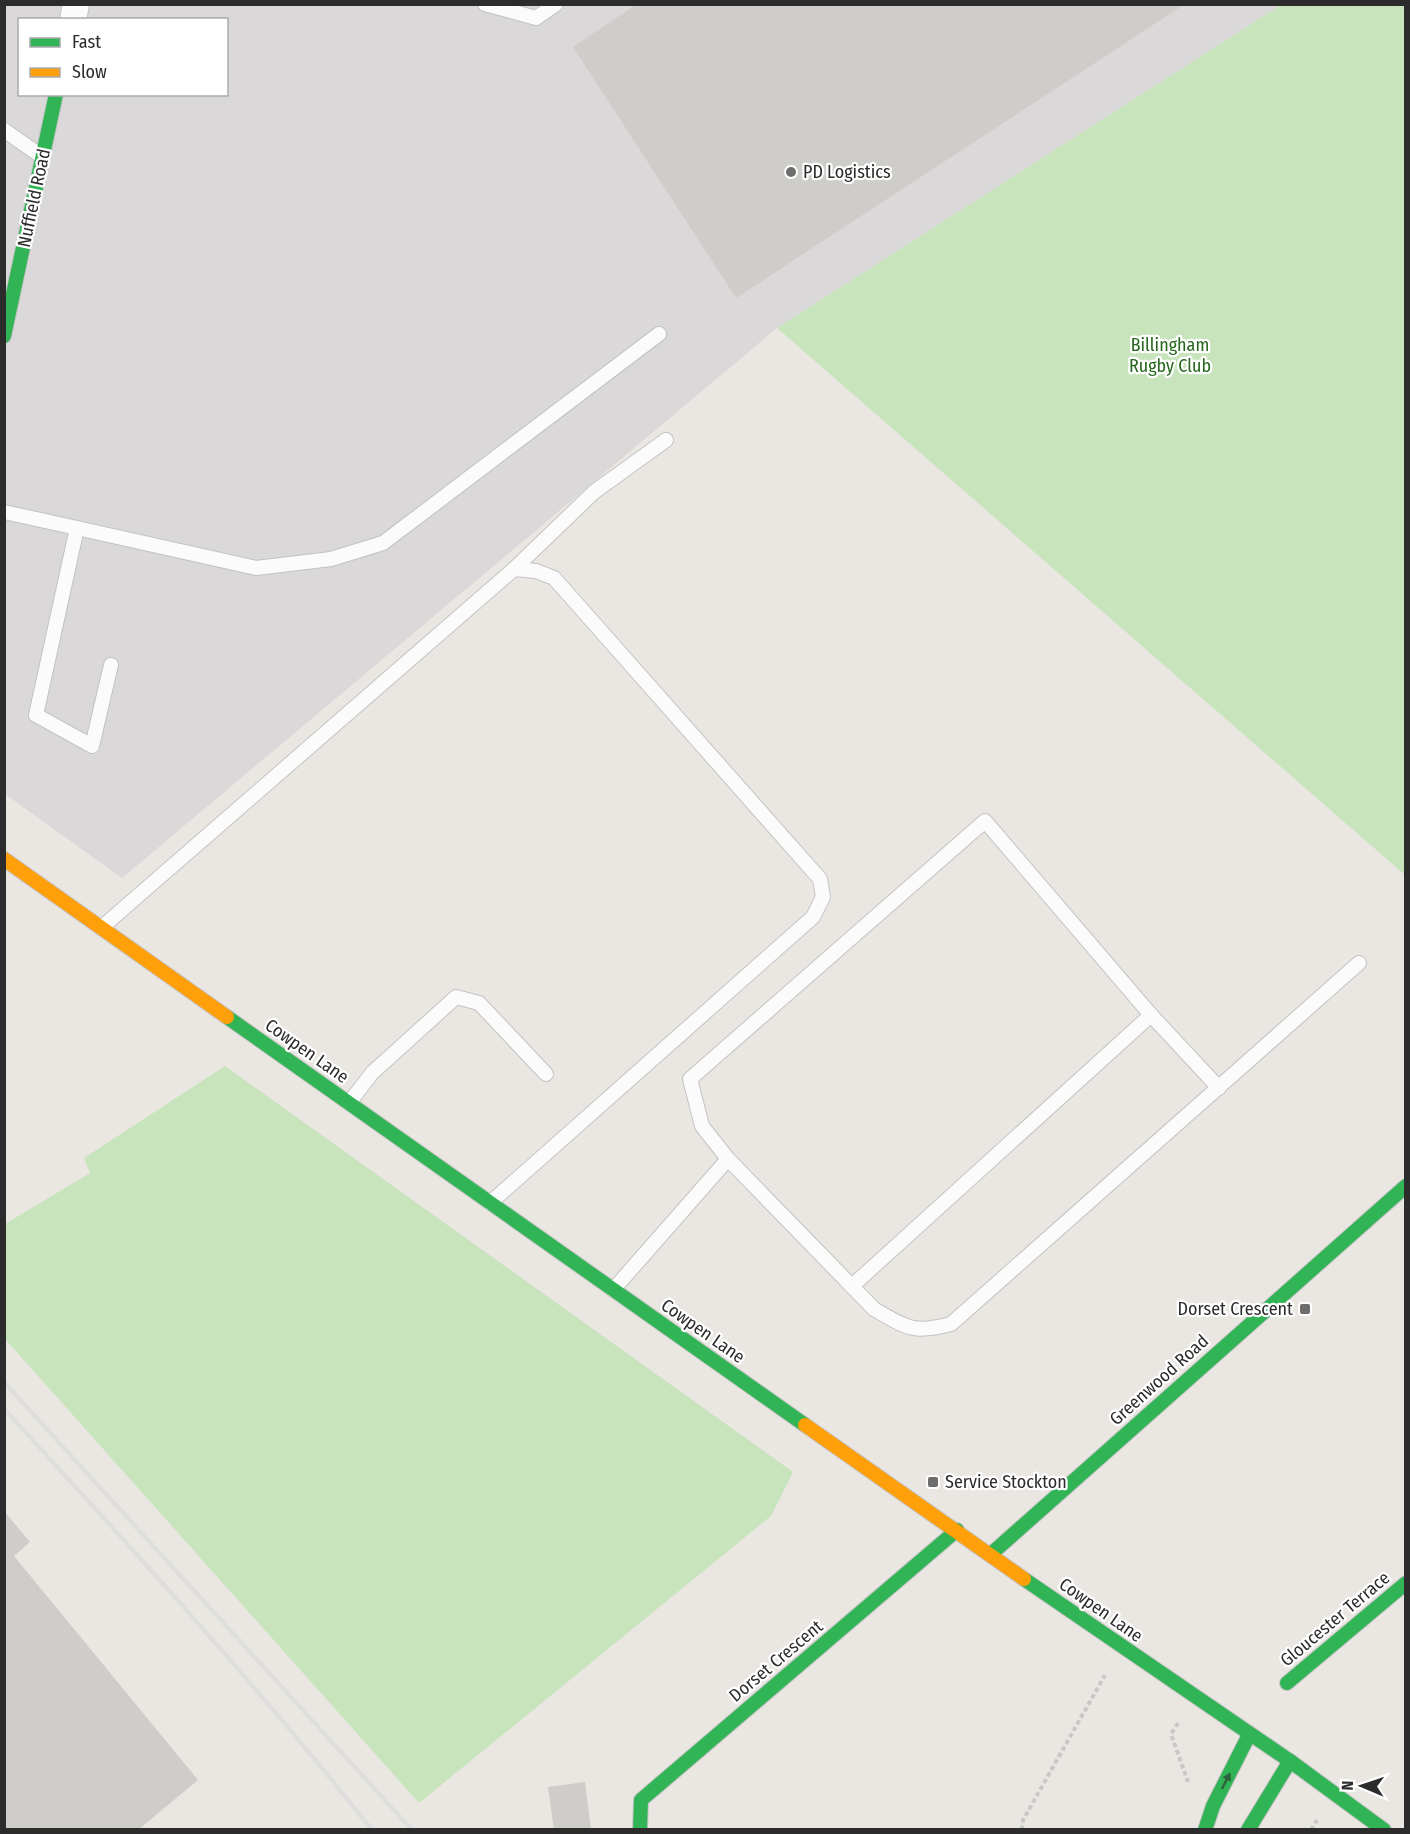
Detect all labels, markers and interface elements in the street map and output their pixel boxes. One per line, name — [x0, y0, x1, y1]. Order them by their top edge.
legend — [18, 18, 228, 96]
text: Fast — [72, 31, 101, 53]
text: Slow — [72, 61, 107, 83]
street label: Nuffield Road — [13, 147, 55, 249]
place label: PD Logistics — [803, 161, 891, 183]
marker: PD Logistics — [784, 165, 798, 179]
park label: Billingham Rugby Club — [1129, 334, 1211, 377]
street label: Cowpen Lane — [261, 1014, 353, 1088]
street label: Cowpen Lane — [657, 1294, 749, 1368]
place label: Dorset Crescent — [1177, 1298, 1293, 1320]
marker: Dorset Crescent — [1298, 1302, 1312, 1316]
street label: Greenwood Road — [1105, 1330, 1213, 1430]
place label: Service Stockton — [945, 1471, 1067, 1493]
marker: Service Stockton — [926, 1475, 940, 1489]
street label: Gloucester Terrace — [1276, 1567, 1394, 1671]
street label: Cowpen Lane — [1055, 1573, 1147, 1647]
street label: Dorset Crescent — [725, 1615, 827, 1707]
north arrow — [1332, 1756, 1392, 1816]
one-way arrow — [1221, 1773, 1230, 1790]
text: N — [1338, 1780, 1357, 1791]

